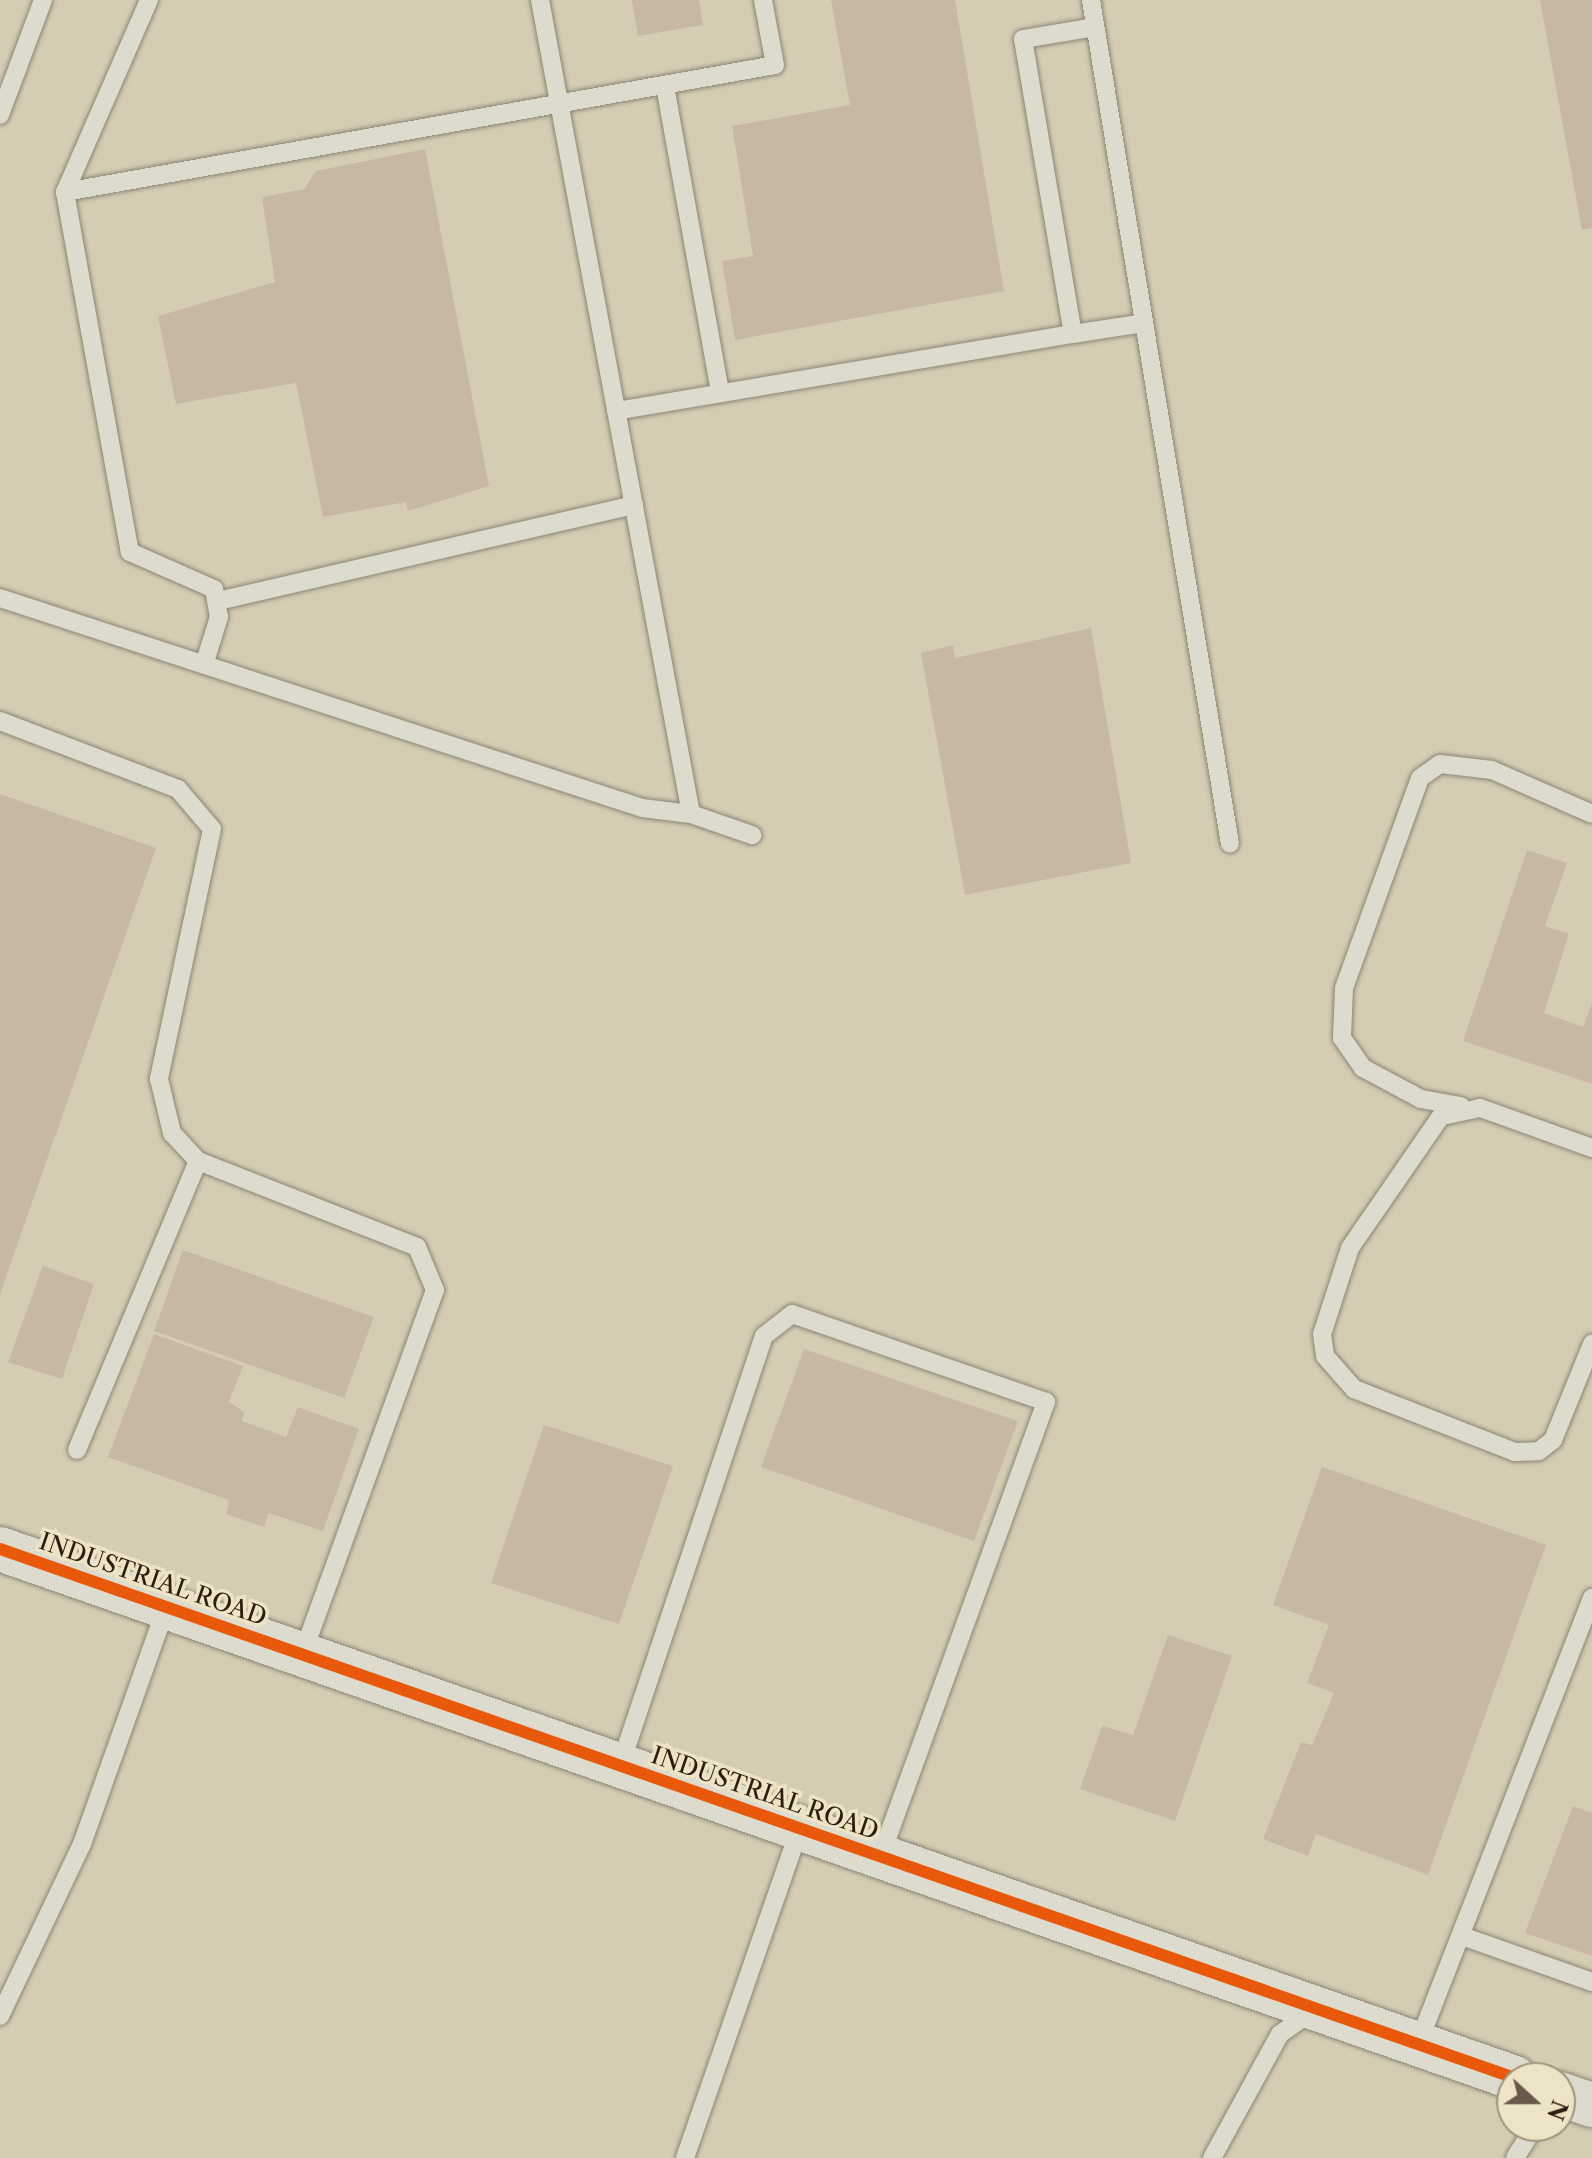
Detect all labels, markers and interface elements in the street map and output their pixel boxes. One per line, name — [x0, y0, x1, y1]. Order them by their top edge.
street label: INDUSTRIAL ROAD — [35, 1526, 271, 1632]
street label: INDUSTRIAL ROAD — [647, 1740, 883, 1846]
north arrow — [1496, 2062, 1576, 2142]
text: N — [1541, 2096, 1573, 2124]

